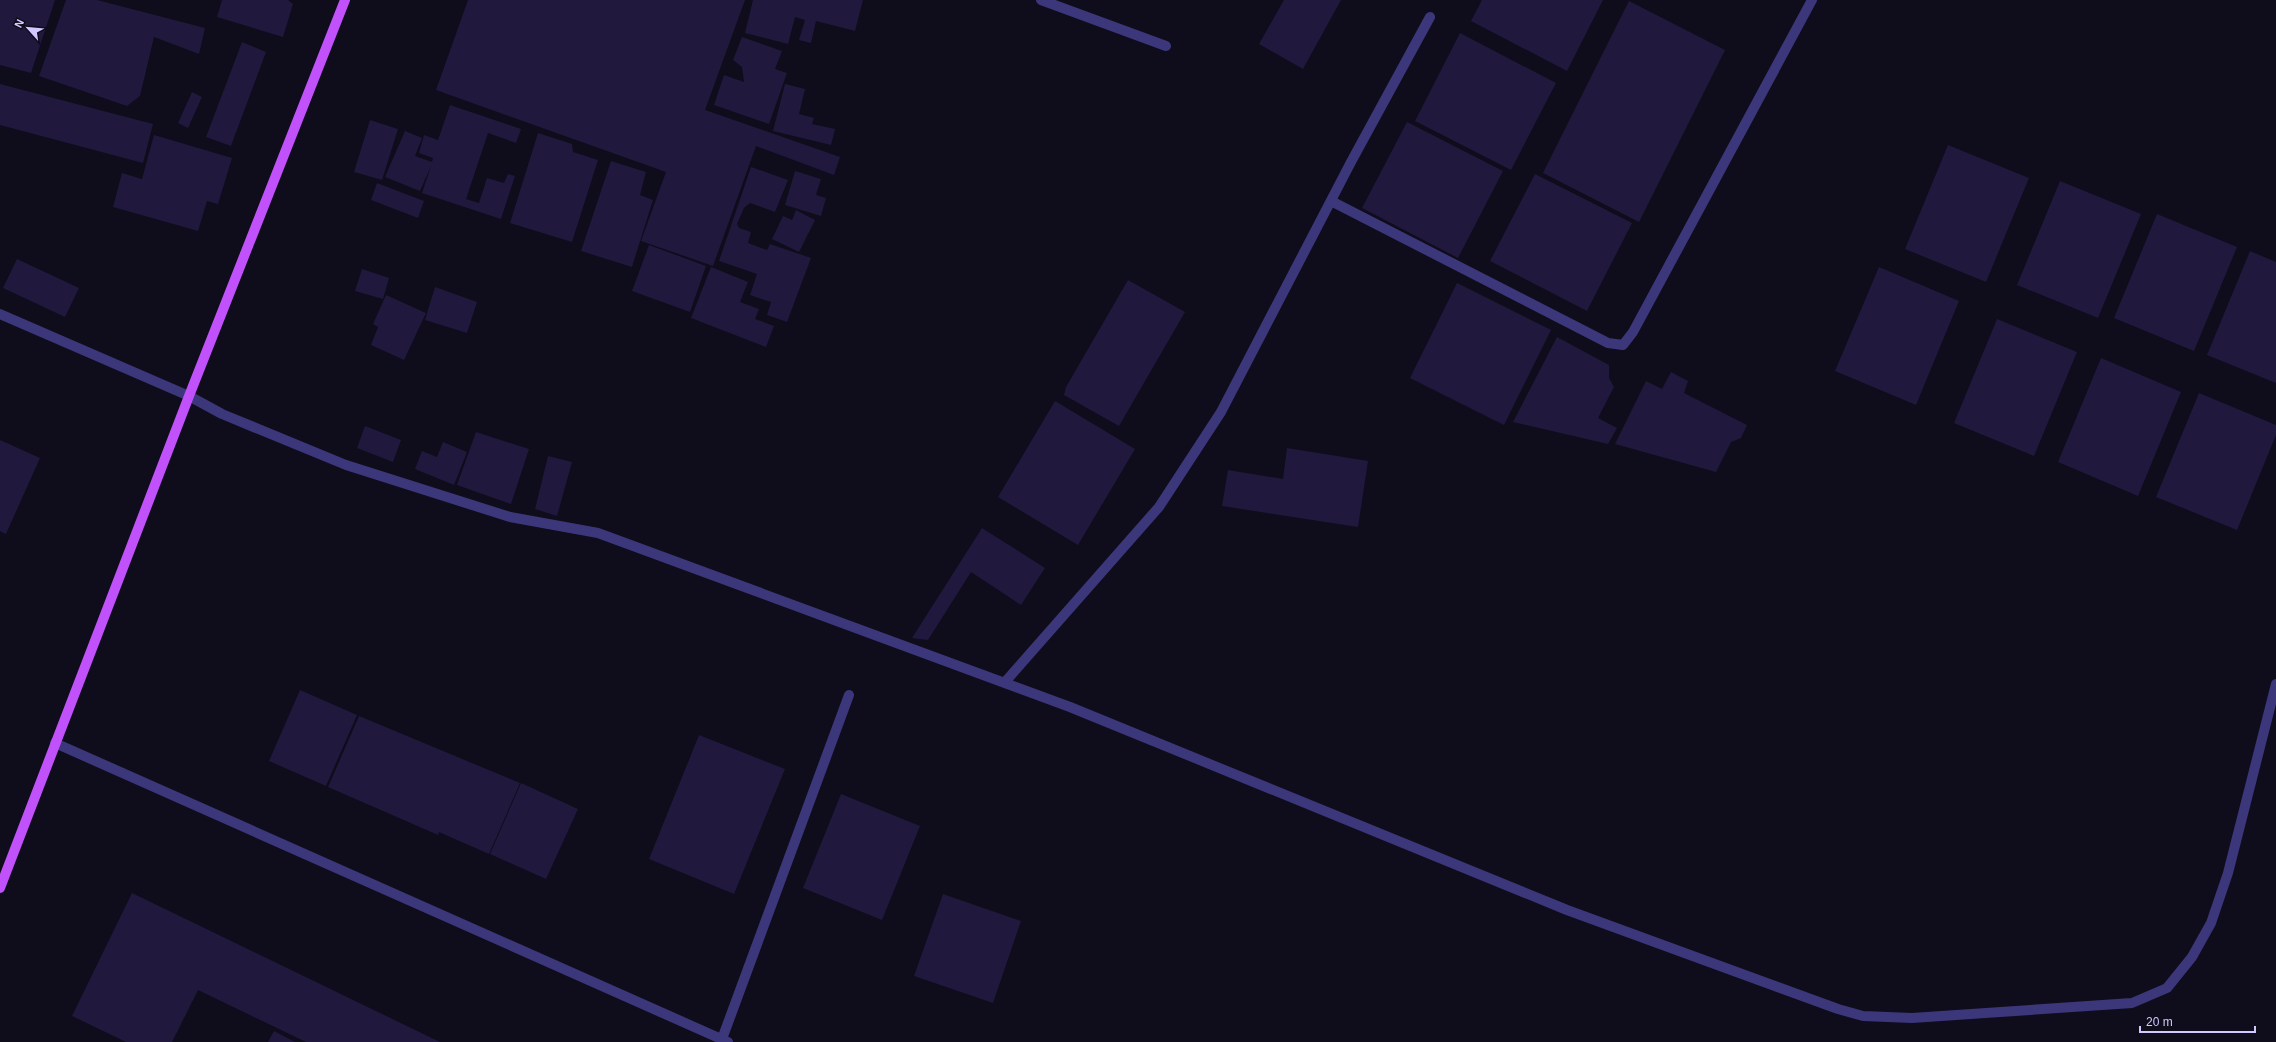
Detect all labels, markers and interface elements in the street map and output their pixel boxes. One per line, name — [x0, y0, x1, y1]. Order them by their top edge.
north arrow — [8, 8, 48, 48]
text: N — [12, 17, 26, 30]
scale bar — [2140, 1008, 2255, 1034]
text: 20 m — [2146, 1015, 2173, 1029]

